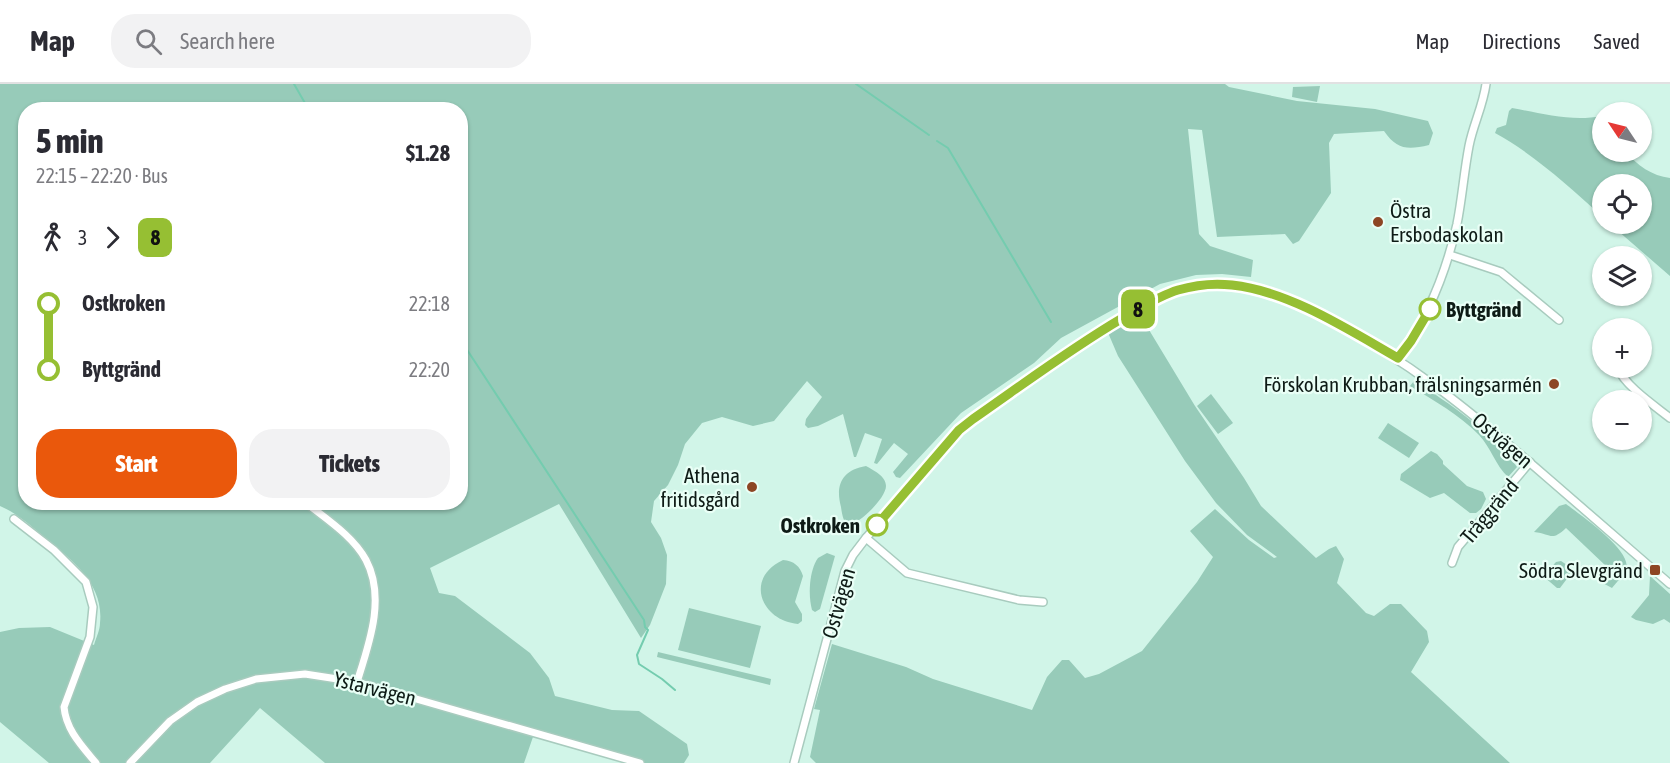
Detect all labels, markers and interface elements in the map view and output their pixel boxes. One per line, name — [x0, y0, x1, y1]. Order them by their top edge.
search box — [111, 14, 531, 68]
text: Map — [30, 25, 75, 57]
icon: search — [132, 25, 165, 58]
text: Search here — [180, 28, 275, 54]
text: Map — [1415, 29, 1449, 53]
text: Directions — [1482, 29, 1561, 53]
text: Saved — [1594, 29, 1640, 53]
north arrow — [1592, 102, 1652, 162]
map controls — [1592, 102, 1652, 450]
text: 5 min — [36, 122, 103, 160]
text: $1.28 — [406, 140, 450, 166]
text: 22:15 – 22:20 · Bus — [36, 164, 168, 187]
button: locate — [1592, 174, 1652, 234]
place label: Östra Ersbodaskolan — [1390, 198, 1504, 246]
marker: Östra Ersbodaskolan — [1371, 215, 1385, 229]
icon: walk — [36, 221, 69, 254]
icon: forward — [96, 221, 129, 254]
text: 8 — [150, 225, 160, 249]
text: 3 — [78, 226, 87, 249]
button: layers — [1592, 246, 1652, 306]
text: Ostkroken — [82, 290, 165, 316]
line badge: 8 — [1118, 290, 1158, 328]
text: 22:18 — [409, 292, 450, 315]
text: 8 — [1133, 297, 1143, 321]
place label: Byttgränd — [1446, 297, 1521, 321]
marker: Byttgränd — [1419, 298, 1441, 320]
button: + — [1592, 318, 1652, 378]
text: Byttgränd — [82, 356, 161, 382]
text: 22:20 — [409, 358, 450, 381]
place label: Förskolan Krubban, frälsningsarmén — [1264, 372, 1542, 396]
marker: Förskolan Krubban, frälsningsarmén — [1547, 377, 1561, 391]
button: − — [1592, 390, 1652, 450]
street label: Ostvägen — [1468, 407, 1538, 473]
button: Start — [36, 429, 237, 498]
button: Tickets — [249, 429, 450, 498]
place label: Athena fritidsgård — [660, 463, 740, 511]
street label: Tråggränd — [1455, 474, 1523, 548]
marker: Athena fritidsgård — [745, 480, 759, 494]
place label: Ostkroken — [780, 513, 860, 537]
marker: Ostkroken — [866, 514, 888, 536]
place label: Södra Slevgränd — [1519, 558, 1643, 582]
marker: Södra Slevgränd — [1648, 563, 1662, 577]
street label: Ostvägen — [817, 565, 859, 641]
street label: Ystarvägen — [331, 666, 419, 710]

